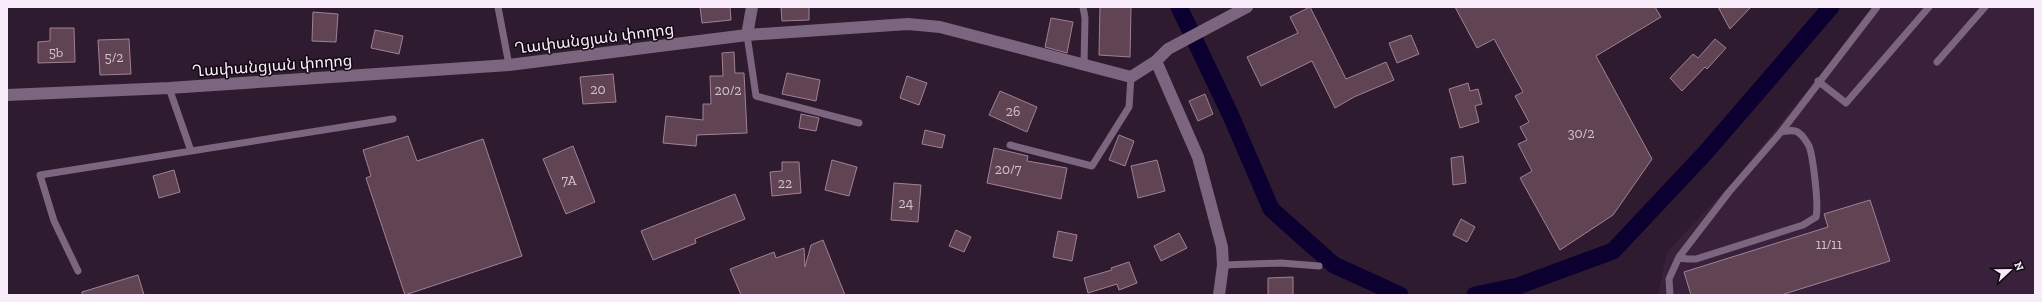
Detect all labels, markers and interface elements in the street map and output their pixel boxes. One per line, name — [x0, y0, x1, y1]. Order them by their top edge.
street label: Ղափանցյան փողոց — [513, 19, 675, 58]
house number: 5b — [49, 44, 63, 61]
house number: 5/2 — [105, 49, 123, 66]
street label: Ղափանցյան փողոց — [191, 50, 353, 81]
house number: 20 — [590, 81, 606, 98]
house number: 20/2 — [714, 82, 742, 99]
house number: 26 — [1006, 103, 1020, 120]
house number: 30/2 — [1568, 125, 1594, 142]
house number: 20/7 — [995, 161, 1022, 178]
house number: 7A — [561, 172, 578, 189]
house number: 22 — [778, 175, 792, 192]
house number: 24 — [899, 195, 914, 212]
house number: 11/11 — [1816, 236, 1843, 253]
north arrow — [1990, 250, 2030, 290]
text: N — [2011, 260, 2027, 273]

